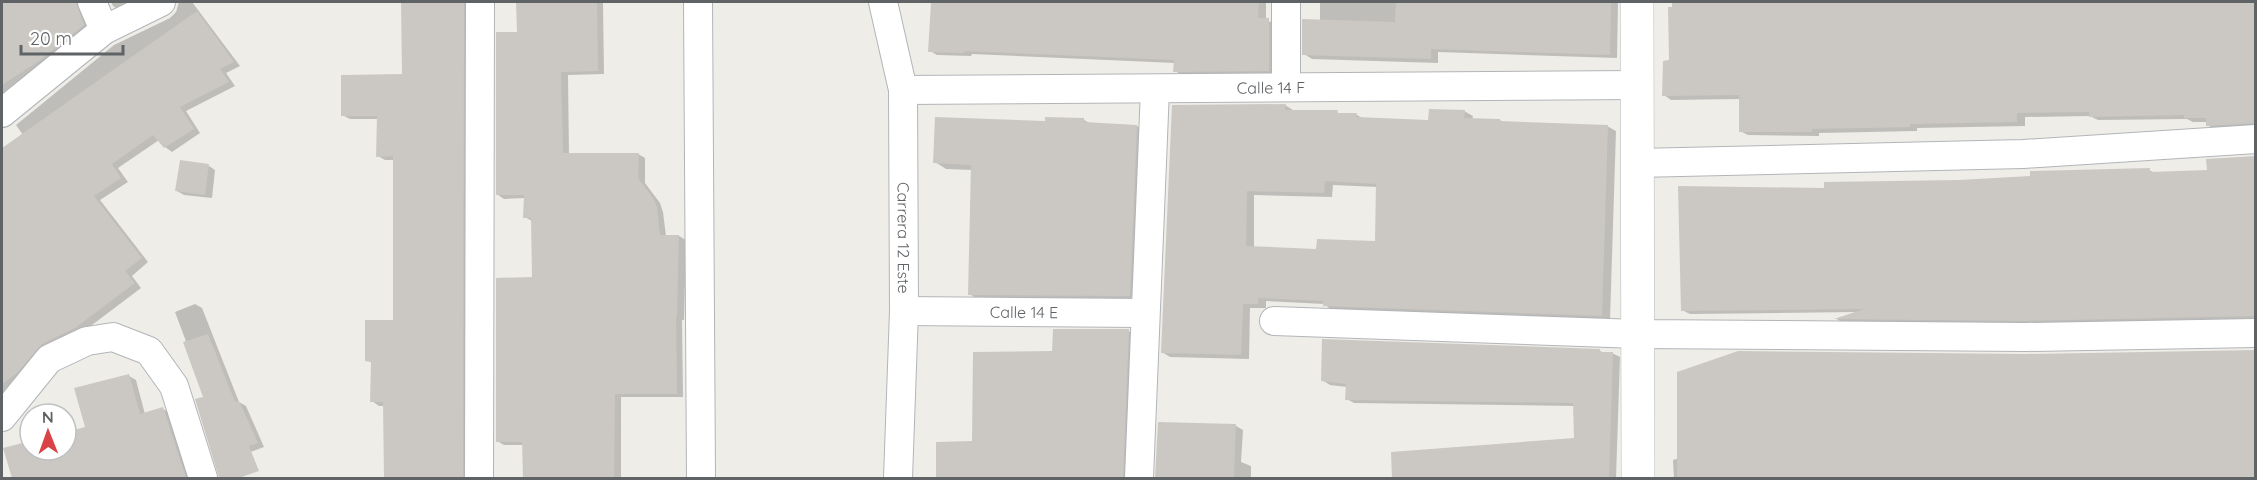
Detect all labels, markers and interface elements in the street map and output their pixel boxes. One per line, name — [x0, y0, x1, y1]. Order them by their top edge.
scale bar — [21, 18, 123, 56]
text: 20 m — [30, 27, 72, 50]
street label: Calle 14 F — [1237, 77, 1305, 98]
street label: Carrera 12 Este — [893, 182, 914, 294]
street label: Calle 14 E — [990, 302, 1058, 322]
north arrow — [18, 402, 78, 462]
text: N — [42, 407, 54, 427]

